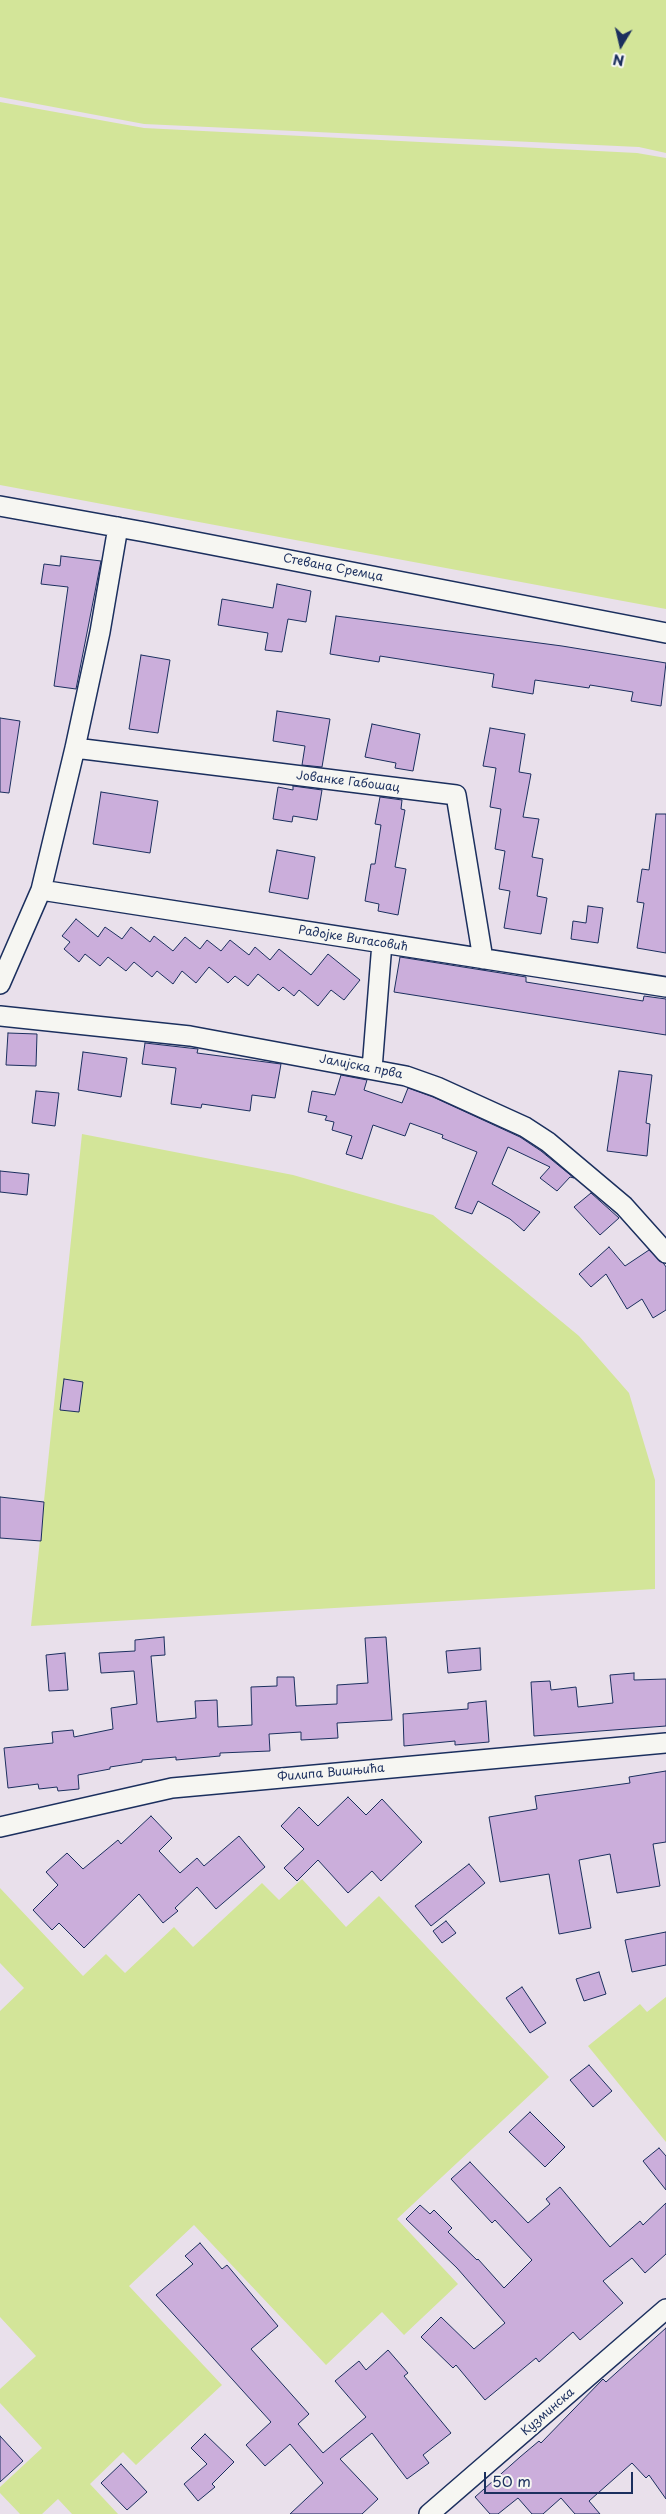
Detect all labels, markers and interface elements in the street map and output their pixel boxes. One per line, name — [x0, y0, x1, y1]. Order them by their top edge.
north arrow — [596, 20, 646, 70]
text: N — [611, 49, 626, 72]
street label: Стевана Сремца — [282, 551, 384, 585]
street label: Јованке Габошац — [295, 768, 401, 796]
street label: Радојке Витасовић — [297, 923, 409, 955]
street label: Јалијска прва — [318, 1052, 404, 1082]
street label: Филипа Вишњића — [277, 1761, 385, 1785]
street label: Кузминска — [519, 2385, 577, 2439]
scale bar — [486, 2462, 635, 2494]
text: 50 m — [492, 2469, 531, 2492]

